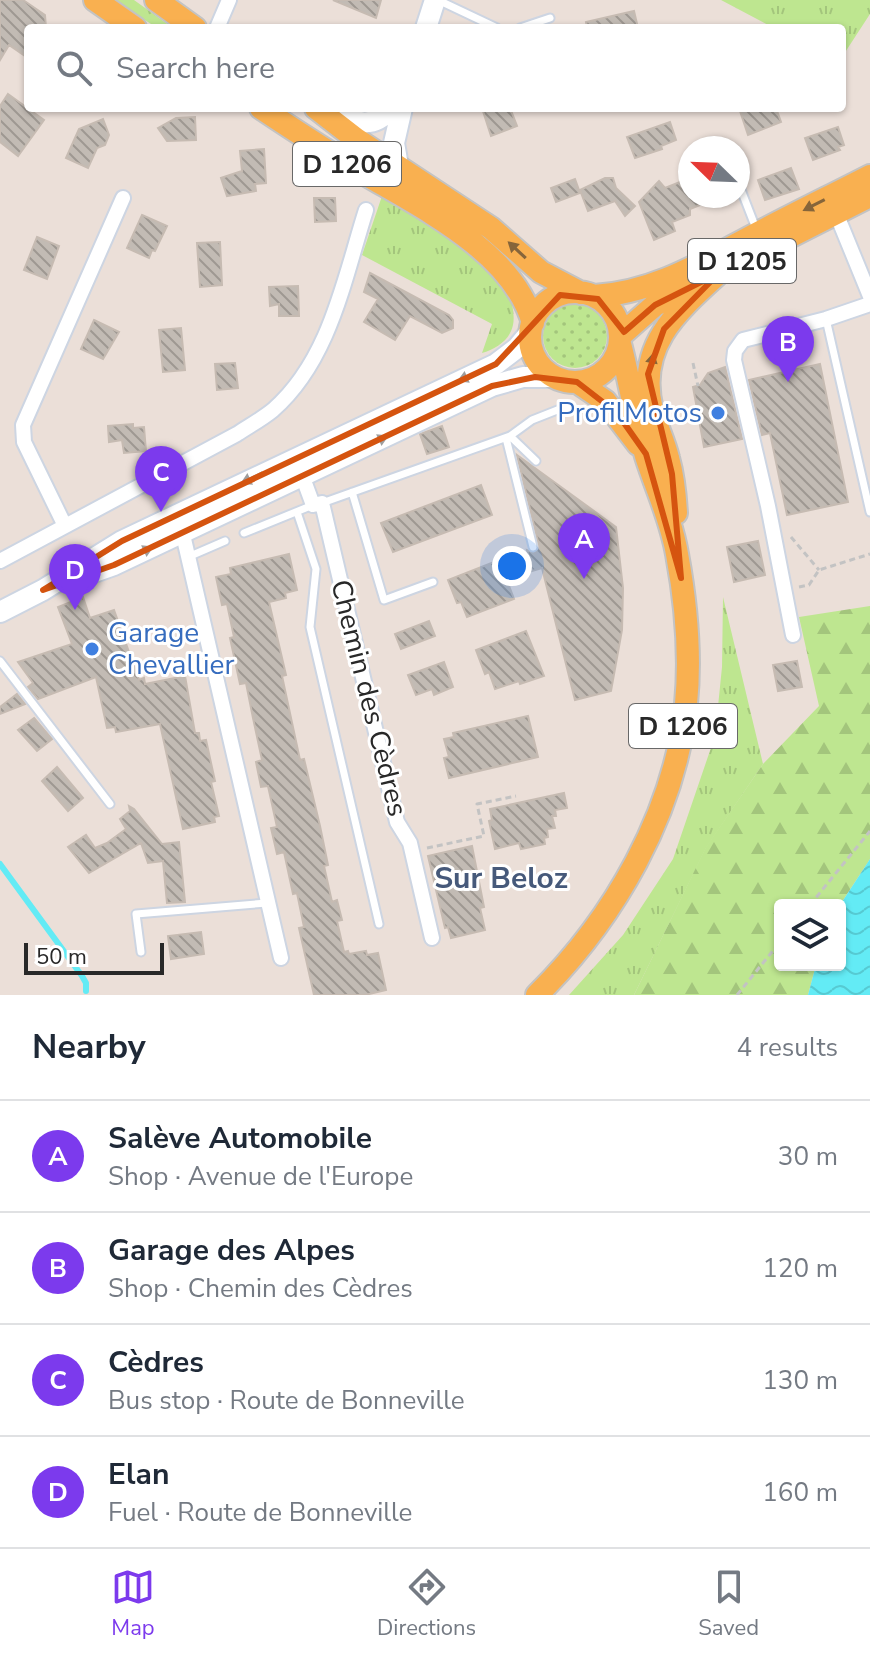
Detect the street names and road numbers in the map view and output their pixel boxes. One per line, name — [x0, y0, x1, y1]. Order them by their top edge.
road number: D 1206 — [293, 142, 401, 186]
road number: D 1205 — [688, 239, 796, 283]
street label: Chemin des Cèdres — [321, 576, 417, 820]
road number: D 1206 — [629, 704, 737, 748]

